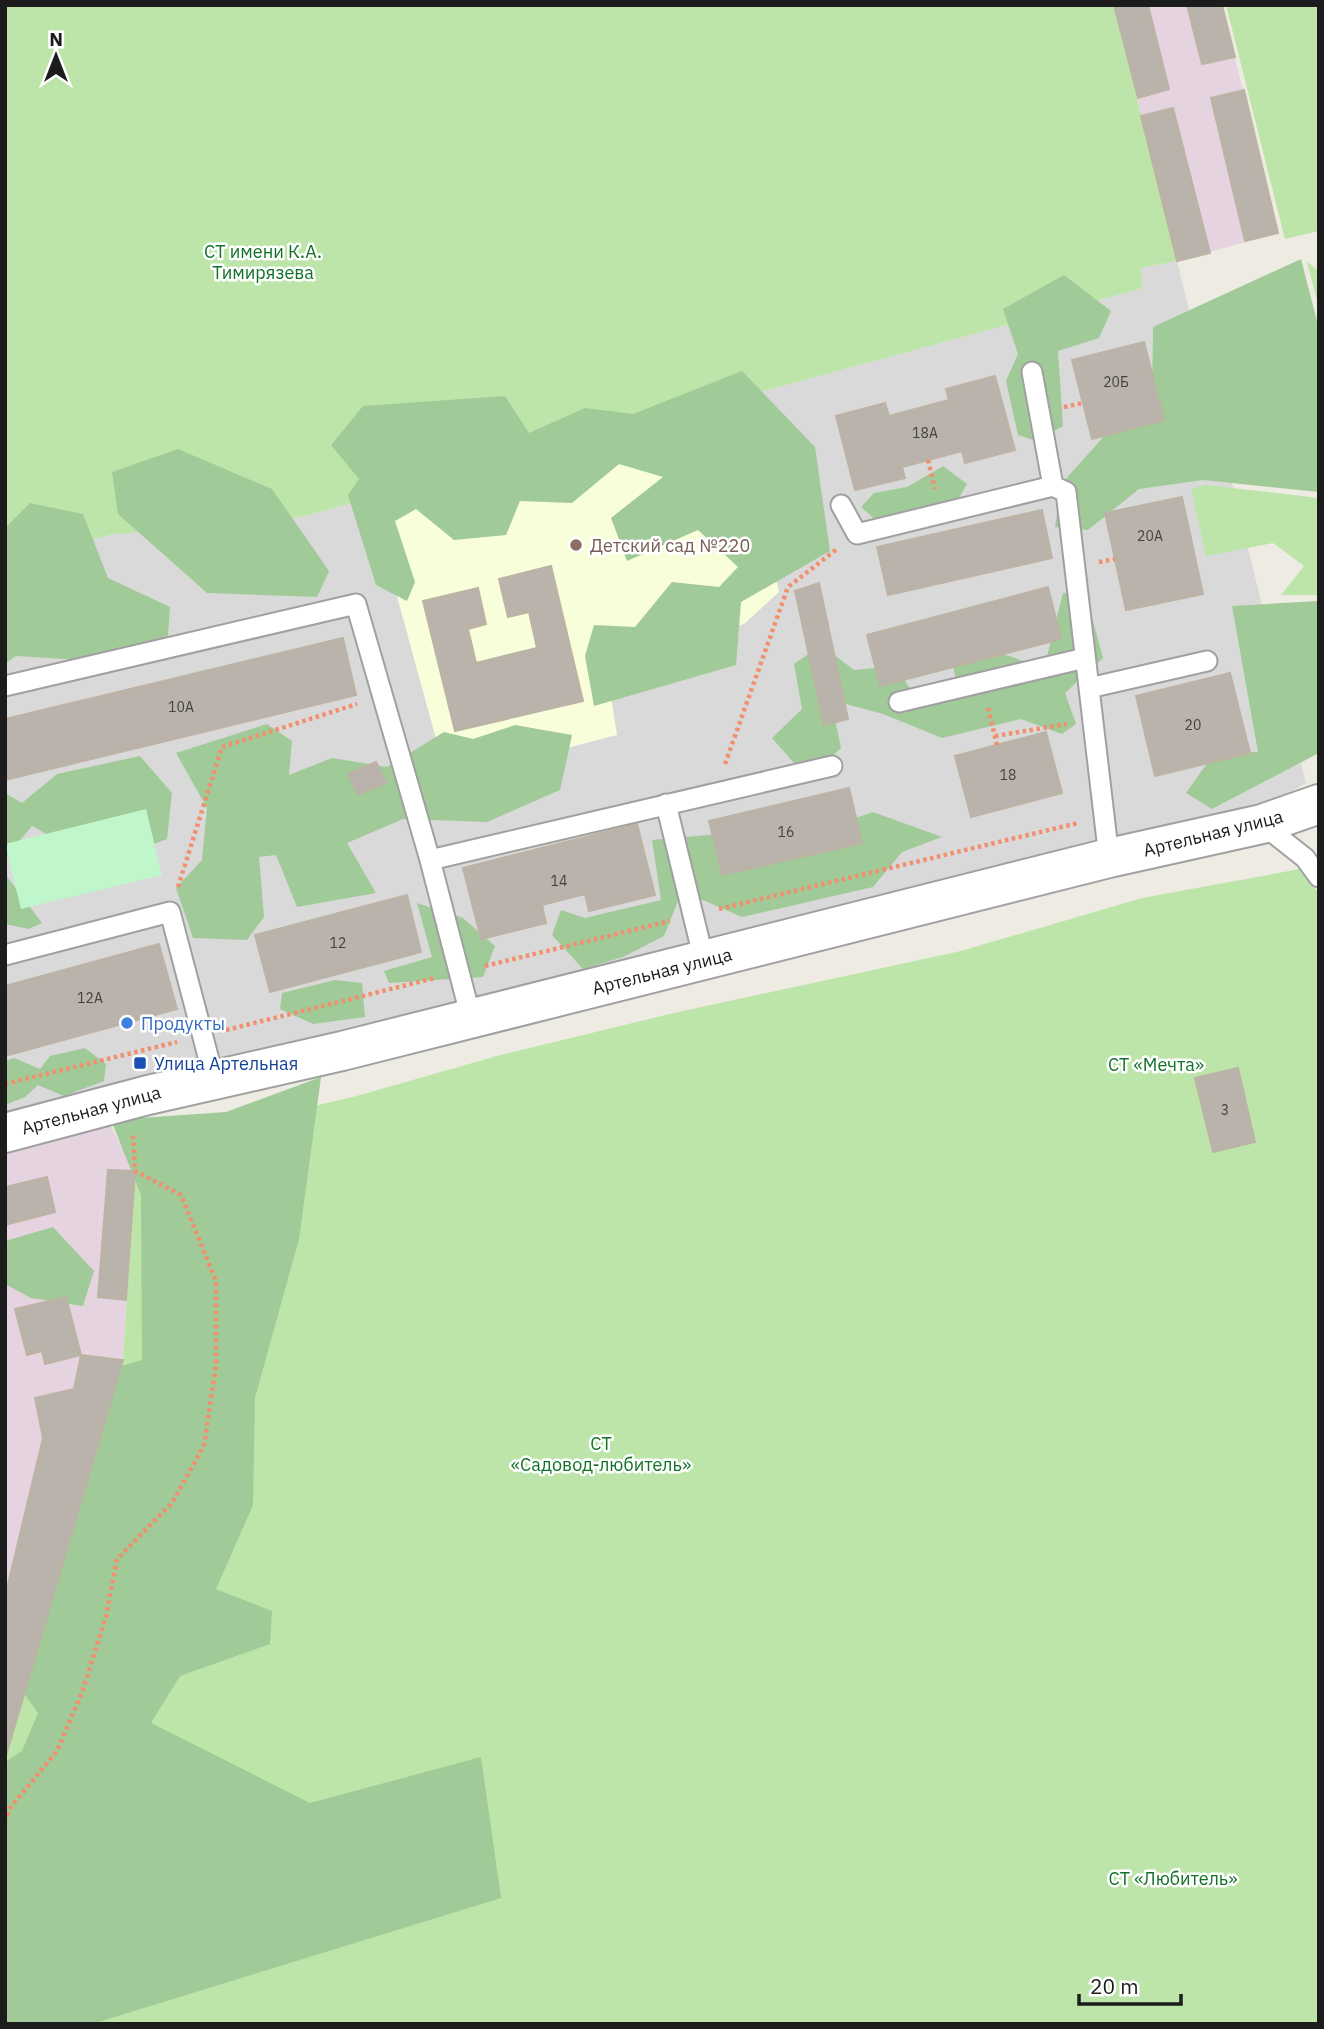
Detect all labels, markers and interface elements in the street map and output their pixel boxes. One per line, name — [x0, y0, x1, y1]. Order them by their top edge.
north arrow — [21, 21, 91, 91]
text: N — [49, 27, 63, 51]
park label: СТ имени К.А. Тимирязева — [204, 240, 322, 284]
house number: 20Б — [1103, 373, 1129, 391]
house number: 18А — [912, 424, 938, 442]
house number: 20А — [1137, 527, 1163, 545]
place label: Детский сад №220 — [590, 534, 750, 557]
marker: Детский сад №220 — [568, 537, 584, 553]
house number: 10А — [168, 698, 194, 716]
house number: 20 — [1185, 716, 1201, 734]
house number: 18 — [1000, 766, 1016, 784]
street label: Артельная улица — [1141, 804, 1286, 862]
house number: 16 — [778, 823, 794, 841]
house number: 14 — [551, 872, 567, 890]
house number: 12 — [330, 934, 346, 952]
street label: Артельная улица — [590, 942, 735, 1000]
house number: 12А — [77, 989, 103, 1007]
place label: Продукты — [141, 1012, 225, 1035]
marker: Продукты — [119, 1015, 135, 1031]
place label: Улица Артельная — [154, 1052, 298, 1075]
park label: СТ «Мечта» — [1108, 1053, 1204, 1076]
marker: Улица Артельная — [132, 1055, 148, 1071]
street label: Артельная улица — [19, 1080, 164, 1140]
house number: 3 — [1221, 1101, 1229, 1119]
park label: СТ «Садовод-любитель» — [511, 1432, 691, 1476]
park label: СТ «Любитель» — [1109, 1867, 1237, 1890]
scale bar — [1079, 1962, 1180, 2006]
text: 20 m — [1090, 1972, 1139, 2000]

